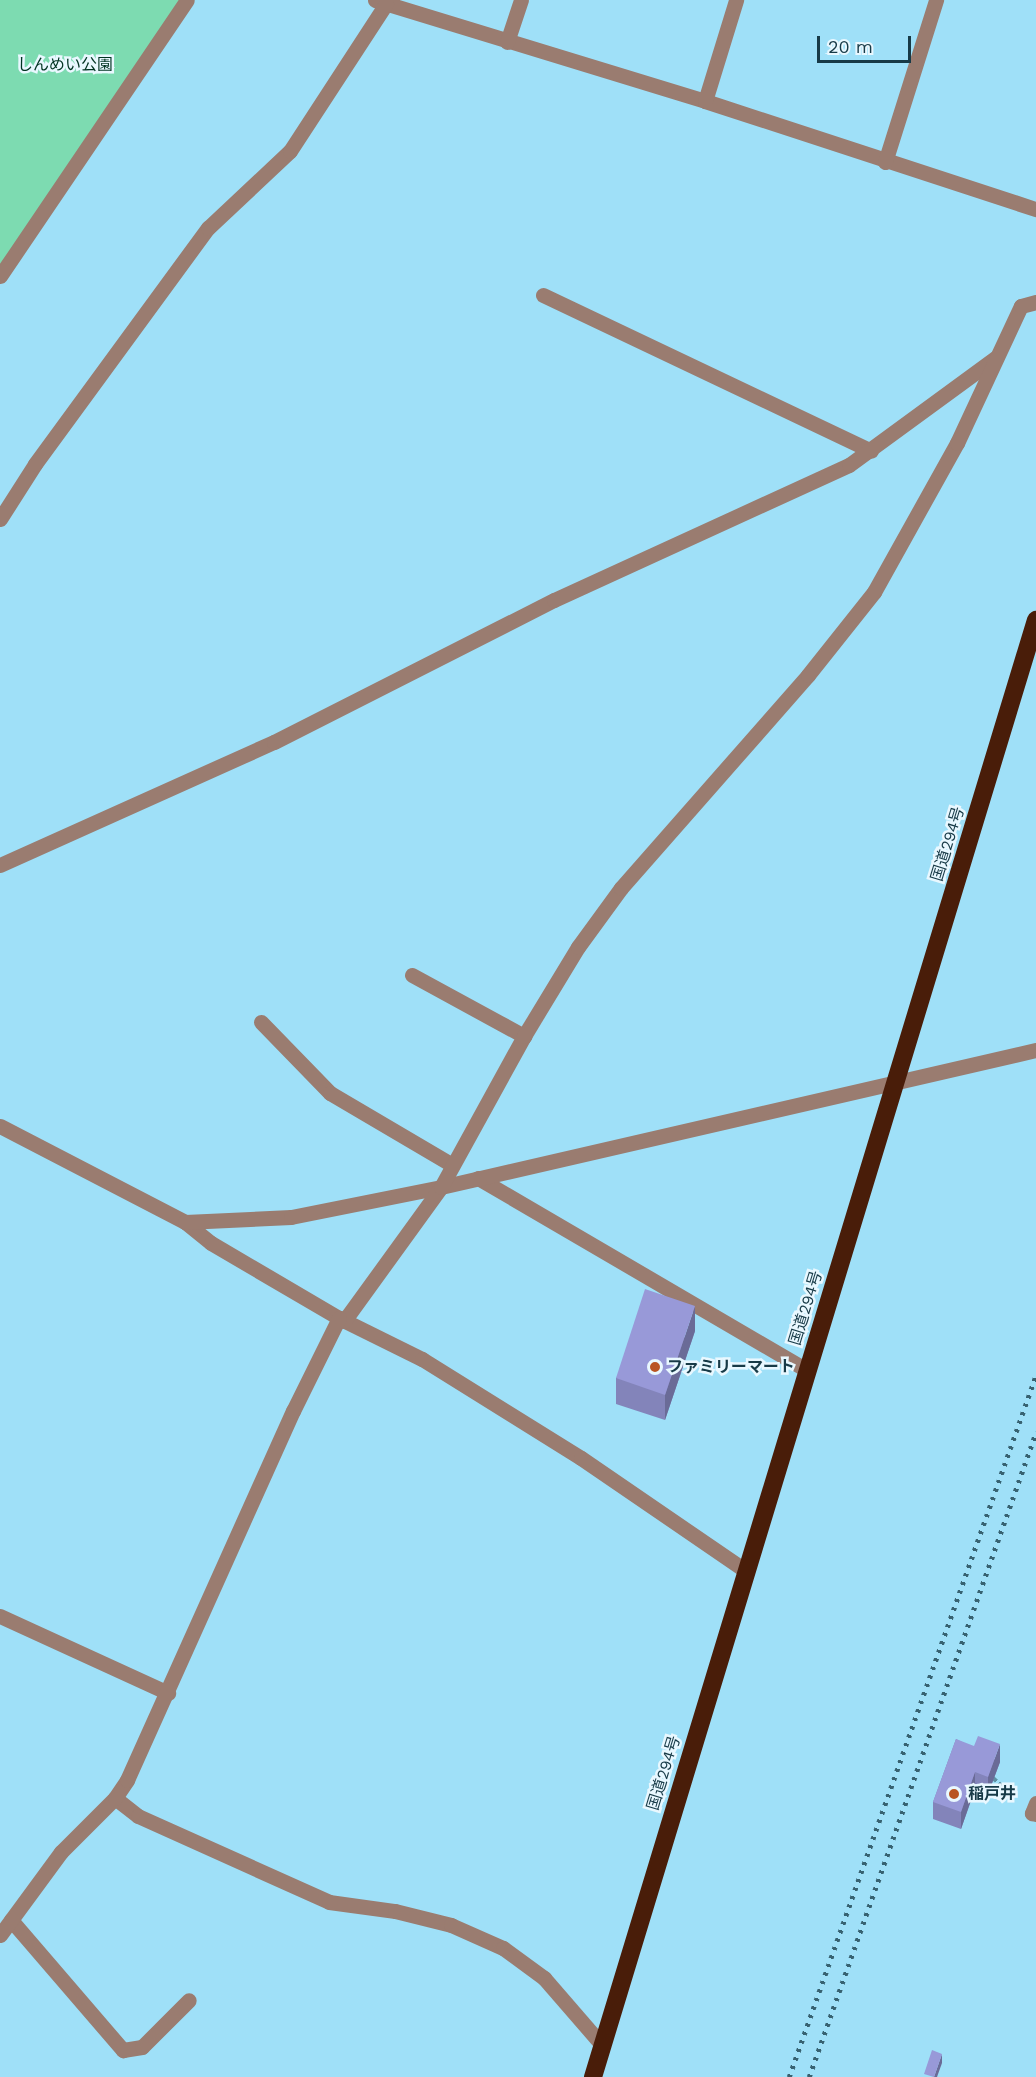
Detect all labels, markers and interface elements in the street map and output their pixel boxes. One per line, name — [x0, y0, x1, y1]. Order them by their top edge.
scale bar — [820, 24, 914, 62]
text: 20 m — [828, 36, 873, 57]
park label: しんめい公園 — [17, 55, 113, 75]
street label: 国道294号 — [928, 804, 968, 884]
street label: 国道294号 — [786, 1268, 826, 1348]
place label: ファミリーマート — [667, 1357, 795, 1377]
marker: ファミリーマート — [648, 1360, 662, 1374]
street label: 国道294号 — [644, 1733, 684, 1813]
place label: 稲戸井 — [968, 1784, 1016, 1804]
marker: 稲戸井 — [945, 1785, 963, 1803]

